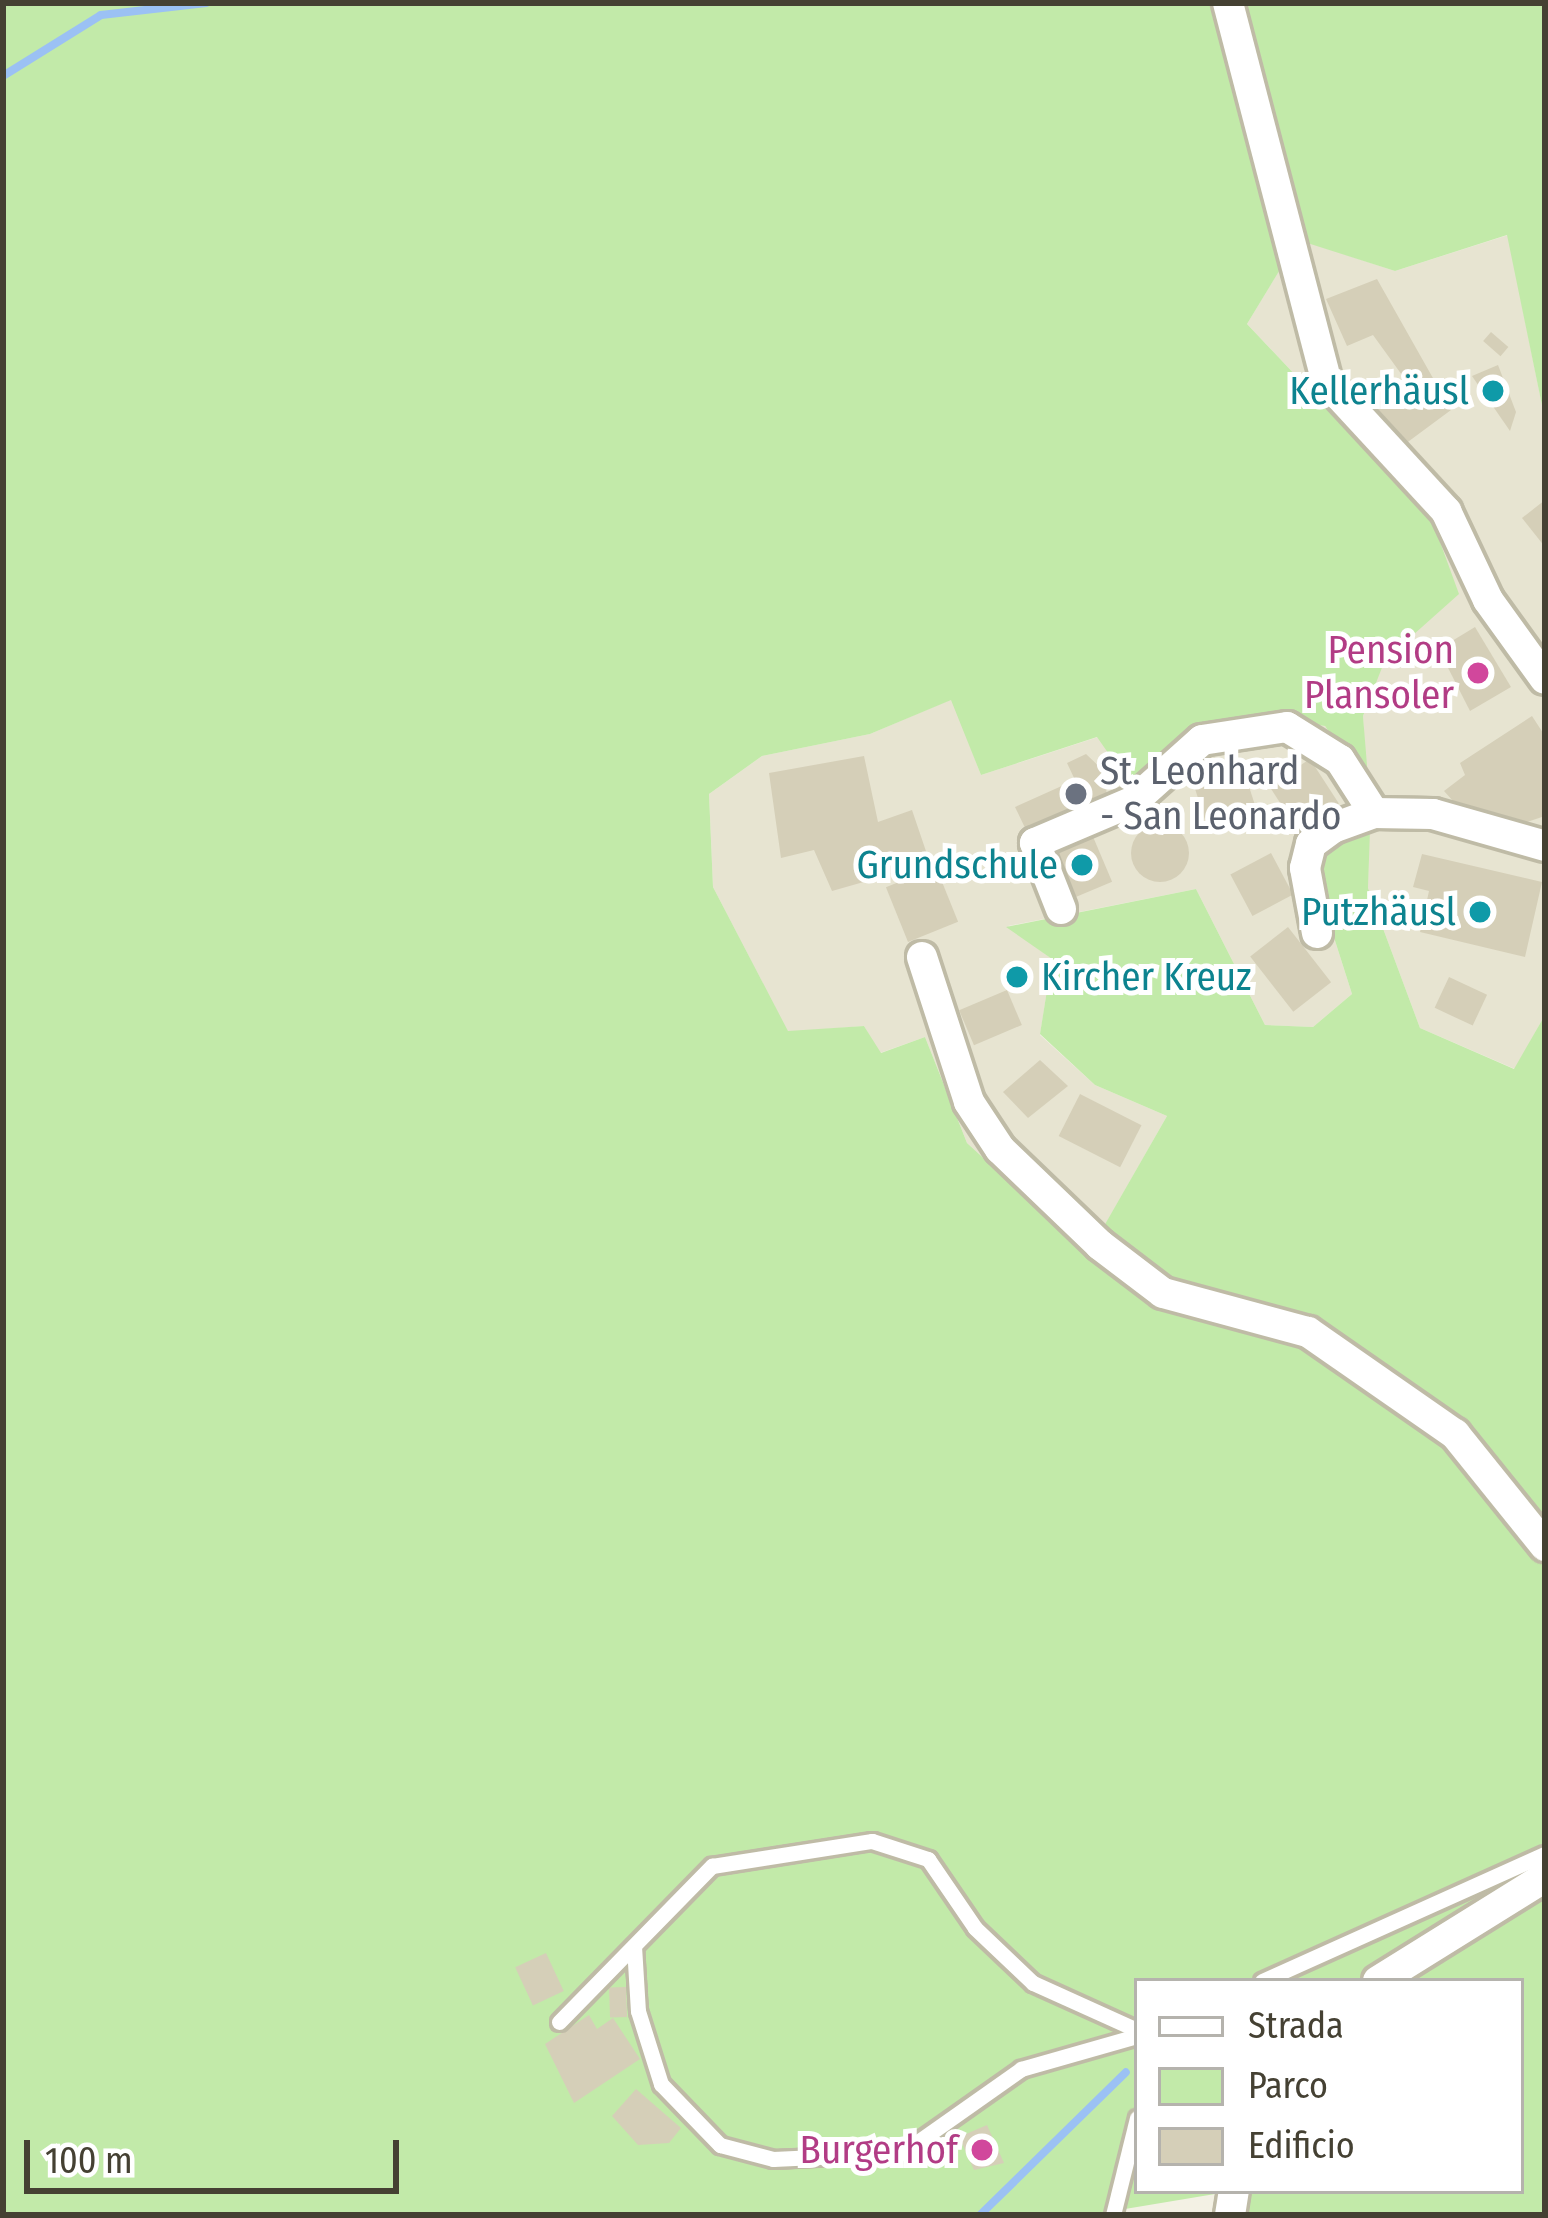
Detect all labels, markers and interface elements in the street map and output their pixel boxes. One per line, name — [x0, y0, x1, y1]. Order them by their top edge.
place label: Kellerhäusl — [1289, 368, 1469, 414]
marker: Kellerhäusl — [1480, 378, 1506, 404]
place label: Pension Plansoler — [1304, 628, 1454, 719]
marker: Pension Plansoler — [1465, 660, 1491, 686]
place label: St. Leonhard - San Leonardo — [1100, 749, 1342, 840]
marker: St. Leonhard - San Leonardo — [1063, 781, 1089, 807]
place label: Grundschule — [857, 842, 1058, 888]
marker: Grundschule — [1069, 852, 1095, 878]
place label: Putzhäusl — [1301, 889, 1456, 935]
marker: Putzhäusl — [1467, 899, 1493, 925]
place label: Kircher Kreuz — [1041, 954, 1251, 1000]
marker: Kircher Kreuz — [1004, 964, 1030, 990]
legend — [1134, 1978, 1524, 2194]
text: Strada — [1248, 2004, 1344, 2048]
text: Parco — [1248, 2064, 1328, 2108]
scale bar — [30, 2116, 405, 2190]
text: Edificio — [1248, 2124, 1355, 2168]
place label: Burgerhof — [800, 2127, 958, 2173]
marker: Burgerhof — [969, 2137, 995, 2163]
text: 100 m — [45, 2139, 133, 2183]

